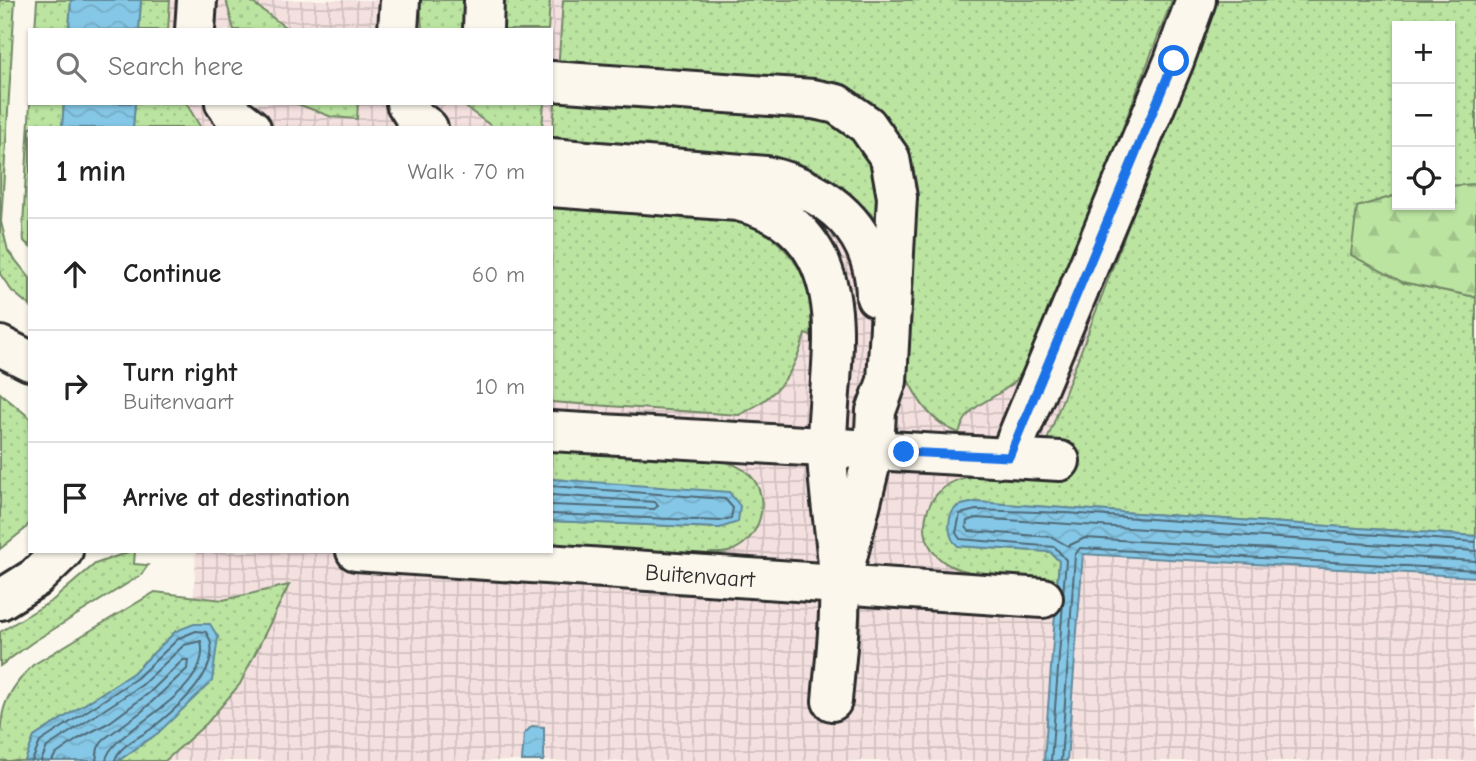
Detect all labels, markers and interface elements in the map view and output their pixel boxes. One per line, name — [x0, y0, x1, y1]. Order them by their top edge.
map controls — [1392, 21, 1455, 210]
button: + — [1392, 21, 1455, 84]
search box — [28, 28, 553, 105]
route start — [1158, 45, 1189, 76]
icon: search — [52, 48, 90, 86]
text: Search here — [108, 52, 243, 82]
button: − — [1392, 84, 1455, 147]
button: locate — [1392, 147, 1455, 210]
text: 1 min — [56, 154, 126, 189]
text: Walk · 70 m — [408, 158, 525, 185]
icon: ahead — [56, 255, 94, 293]
text: Continue — [123, 259, 221, 289]
text: 60 m — [472, 261, 525, 288]
text: Turn right — [123, 358, 237, 388]
icon: right — [56, 367, 94, 405]
text: 10 m — [475, 373, 525, 400]
text: Buitenvaart — [123, 388, 233, 415]
route end — [888, 436, 919, 467]
icon: arrive — [56, 479, 94, 517]
text: Arrive at destination — [123, 483, 350, 513]
street label: Buitenvaart — [644, 559, 757, 593]

